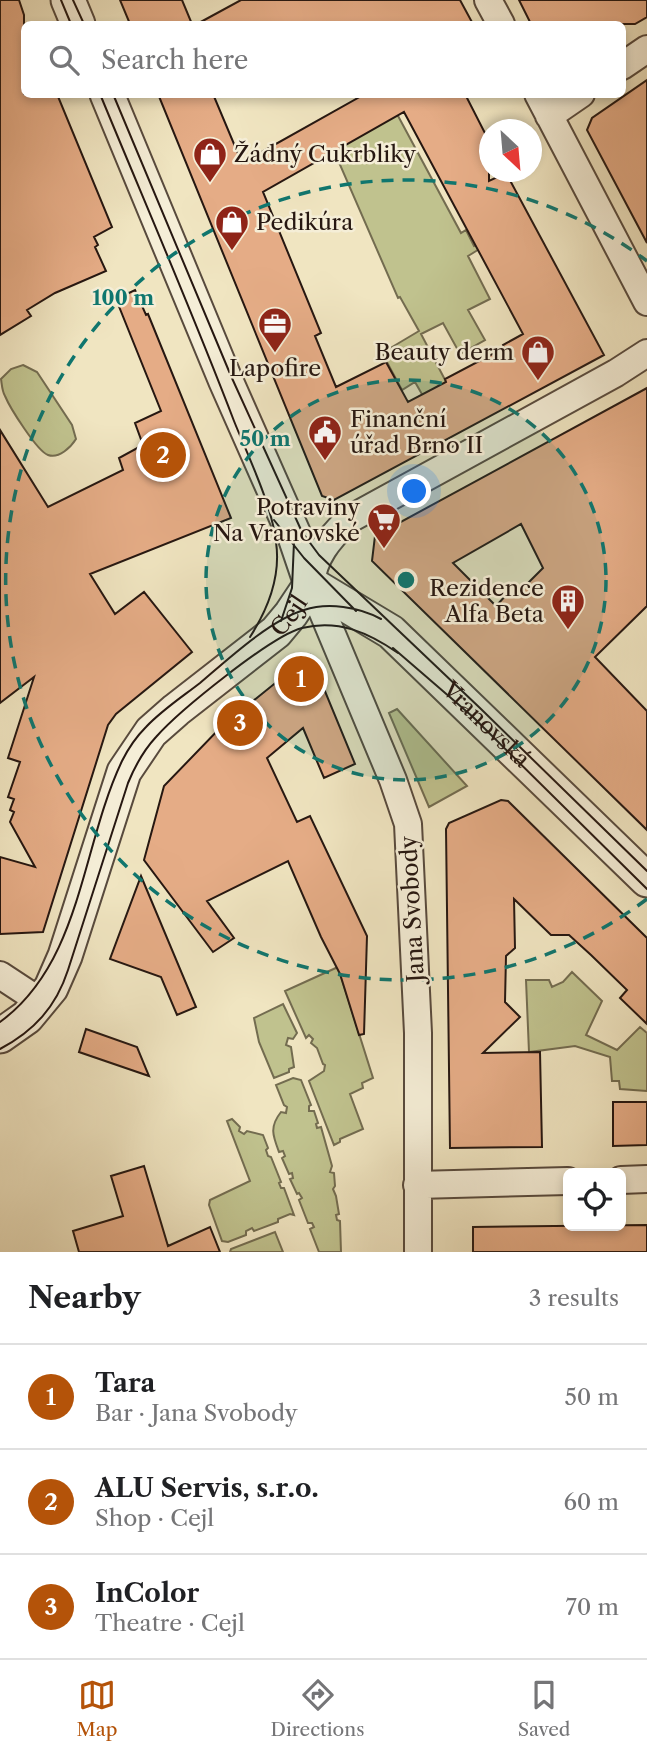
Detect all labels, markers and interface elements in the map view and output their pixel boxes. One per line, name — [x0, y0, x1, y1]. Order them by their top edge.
search box — [21, 21, 626, 98]
icon: search — [45, 41, 83, 79]
text: Search here — [101, 44, 248, 76]
north arrow — [479, 119, 542, 182]
shop icon: Žádný Cukrbliky — [191, 135, 229, 184]
place label: Žádný Cukrbliky — [234, 140, 416, 168]
shop icon: Pedikúra — [213, 203, 251, 252]
place label: Pedikúra — [256, 208, 354, 236]
text: 100 m — [92, 285, 154, 310]
office icon: Lapofire — [256, 305, 294, 354]
shop icon: Beauty derm — [519, 333, 557, 382]
place label: Beauty derm — [374, 338, 514, 366]
place label: Lapofire — [229, 354, 321, 382]
place label: Finanční úřad Brno II — [350, 405, 483, 459]
public building icon: Finanční úřad Brno II — [306, 413, 344, 462]
text: 50 m — [239, 426, 291, 451]
pin: 2 — [140, 429, 186, 481]
your location — [397, 474, 431, 508]
place label: Potraviny Na Vranovské — [213, 493, 360, 547]
supermarket icon: Potraviny Na Vranovské — [365, 501, 403, 550]
centre of rings — [394, 568, 418, 592]
place label: Rezidence Alfa Beta — [429, 574, 545, 628]
building icon: Rezidence Alfa Beta — [549, 582, 587, 631]
street label: Cejl — [264, 590, 313, 642]
pin: 1 — [278, 653, 324, 705]
street label: Vranovská — [436, 675, 537, 774]
pin: 3 — [217, 697, 263, 749]
street label: Jana Svobody — [394, 835, 430, 986]
map controls — [563, 1168, 626, 1231]
button: locate — [563, 1168, 626, 1231]
text: Nearby — [28, 1279, 141, 1316]
text: 3 results — [529, 1284, 619, 1312]
text: Tara — [95, 1367, 156, 1399]
text: 1 — [46, 1383, 56, 1411]
text: 50 m — [564, 1383, 619, 1411]
text: Bar · Jana Svobody — [95, 1399, 298, 1427]
text: ALU Servis, s.r.o. — [95, 1472, 319, 1504]
text: 2 — [44, 1488, 58, 1516]
text: 60 m — [563, 1488, 619, 1516]
text: Shop · Cejl — [95, 1504, 214, 1532]
text: InColor — [95, 1577, 199, 1609]
text: 3 — [45, 1593, 58, 1621]
text: 70 m — [566, 1593, 619, 1621]
text: Theatre · Cejl — [95, 1609, 245, 1637]
tab: Map — [77, 1676, 117, 1741]
tab: Directions — [271, 1676, 364, 1741]
tab: Saved — [518, 1676, 570, 1741]

